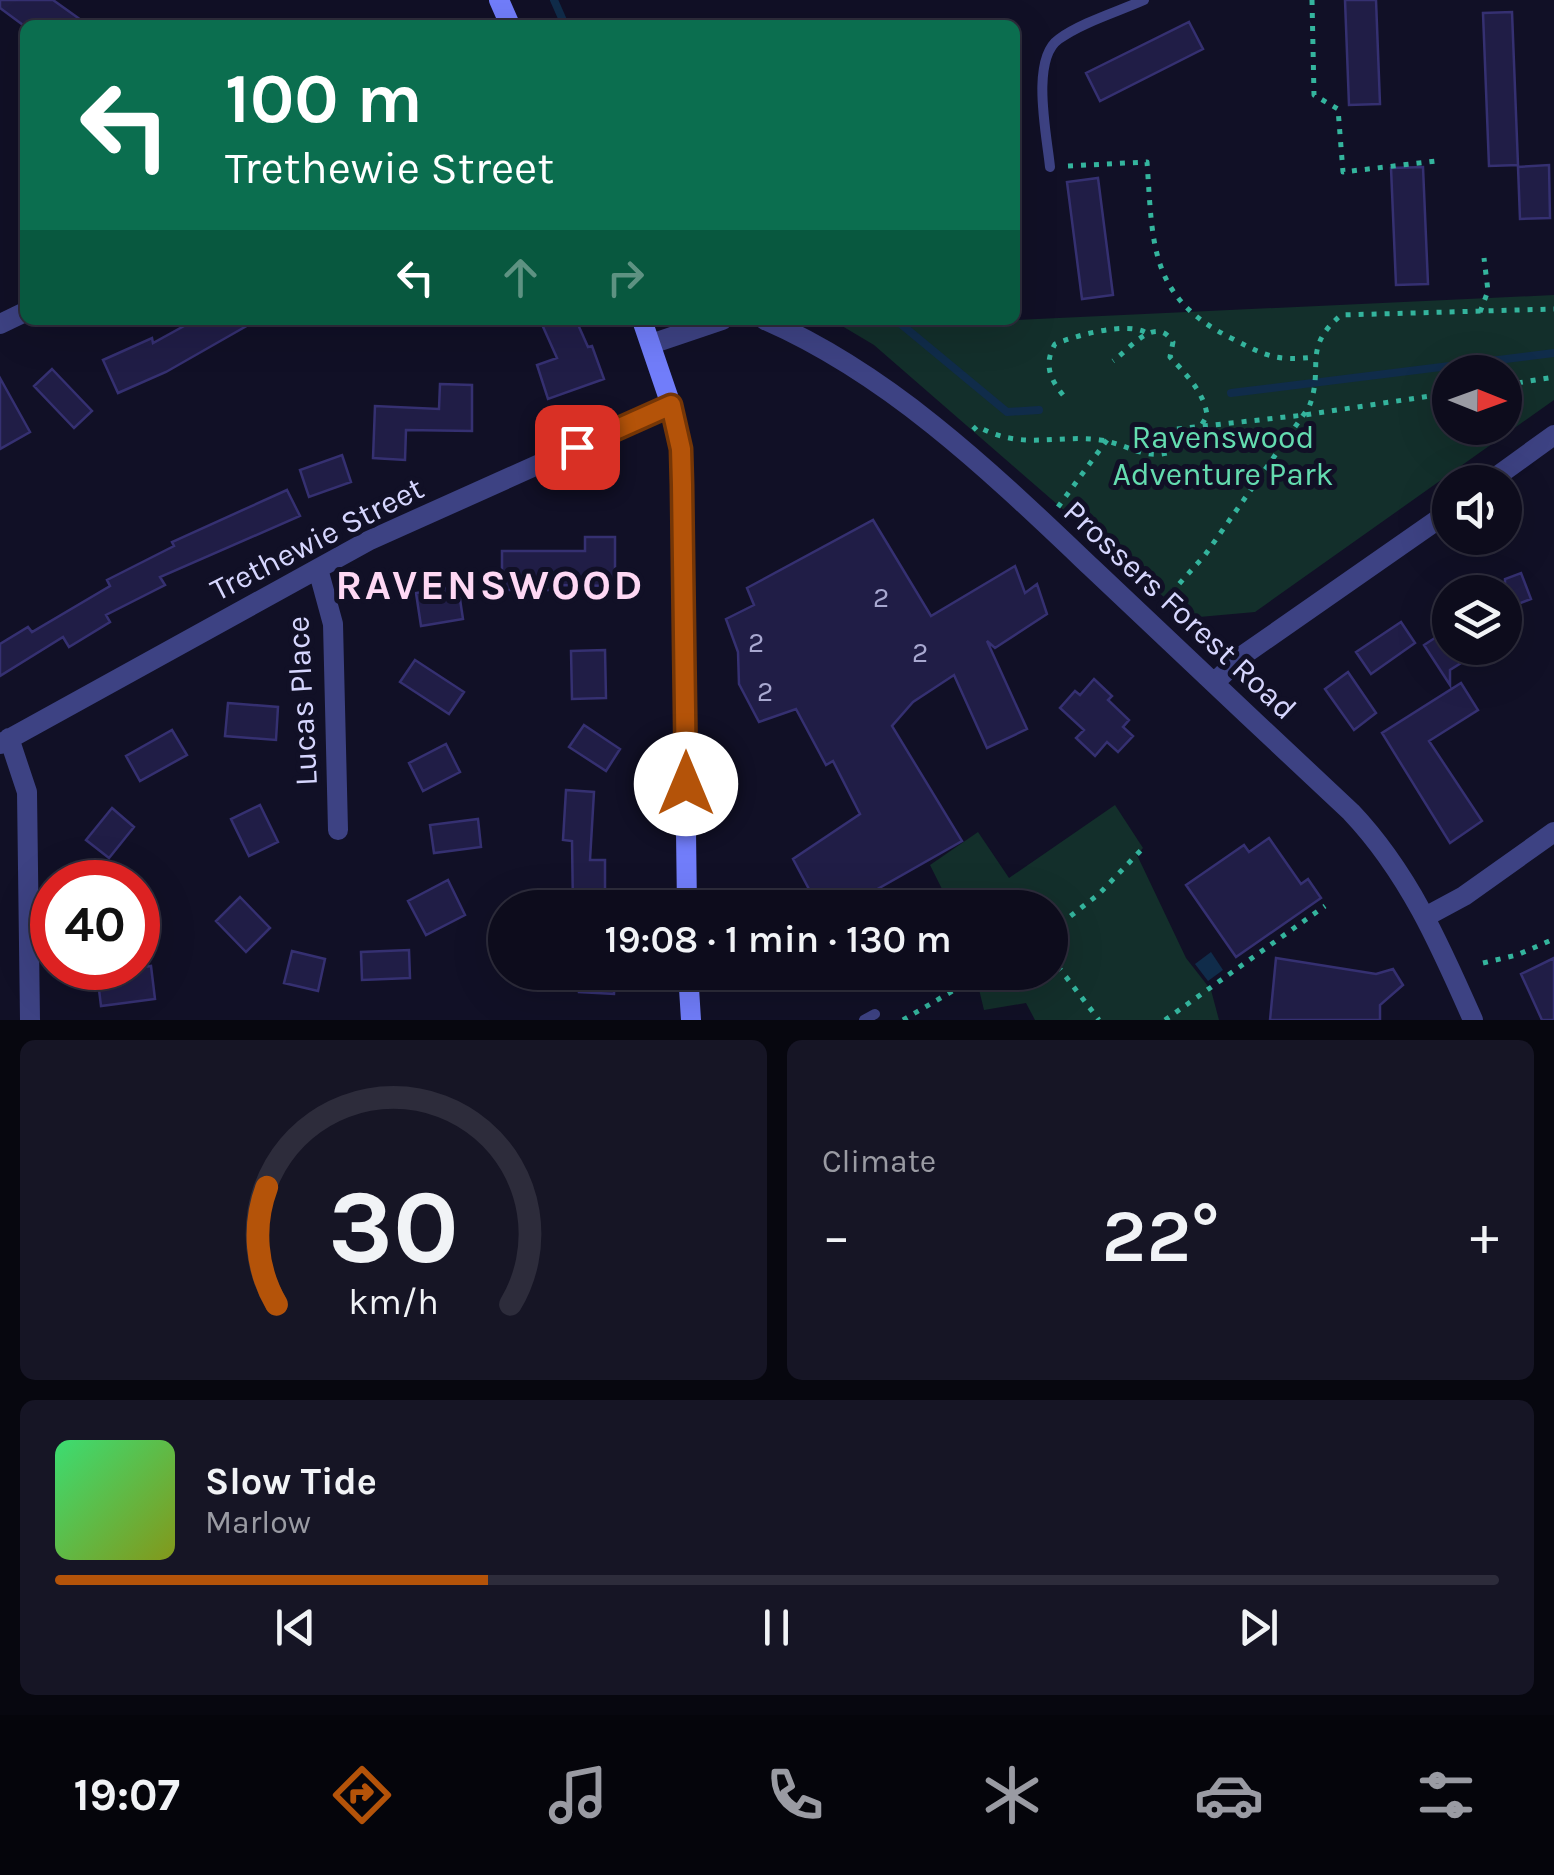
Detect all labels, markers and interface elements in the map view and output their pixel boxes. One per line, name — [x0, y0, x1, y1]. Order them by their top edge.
text: 100 m — [225, 58, 423, 140]
icon: left — [60, 60, 190, 190]
text: Trethewie Street — [225, 142, 554, 194]
icon: left — [388, 250, 443, 305]
icon: ahead — [493, 250, 548, 305]
icon: right — [598, 250, 653, 305]
north arrow — [1432, 355, 1522, 445]
map controls — [1432, 355, 1522, 665]
pin — [535, 405, 620, 490]
park label: Ravenswood Adventure Park — [1112, 419, 1334, 493]
icon: arrive — [550, 420, 605, 475]
button: sound — [1432, 465, 1522, 555]
street label: Trethewie Street — [204, 469, 430, 609]
street label: Prossers Forest Road — [1056, 493, 1304, 727]
district label: RAVENSWOOD — [335, 560, 645, 610]
button: layers — [1432, 575, 1522, 665]
house number: 2 — [873, 581, 889, 614]
street label: Lucas Place — [279, 615, 325, 787]
house number: 2 — [748, 626, 764, 659]
house number: 2 — [912, 636, 928, 669]
house number: 2 — [757, 675, 773, 708]
position arrow — [634, 732, 738, 836]
speed limit sign: 40 — [30, 860, 160, 990]
text: 19:08 · 1 min · 130 m — [604, 917, 952, 962]
text: Climate — [822, 1143, 936, 1180]
text: 30 — [328, 1167, 459, 1288]
text: 22° — [1102, 1192, 1219, 1280]
text: − — [822, 1204, 851, 1268]
text: + — [1470, 1204, 1499, 1268]
text: km/h — [348, 1281, 439, 1323]
text: Slow Tide — [205, 1459, 377, 1504]
text: Marlow — [205, 1504, 311, 1541]
icon: previous — [268, 1600, 323, 1655]
icon: pause — [749, 1600, 804, 1655]
icon: next — [1231, 1600, 1286, 1655]
icon: directions — [327, 1760, 397, 1830]
icon: music — [543, 1760, 613, 1830]
icon: phone — [760, 1760, 830, 1830]
icon: climate — [977, 1760, 1047, 1830]
icon: car — [1194, 1760, 1264, 1830]
icon: filters — [1411, 1760, 1481, 1830]
text: 19:07 — [73, 1769, 180, 1821]

